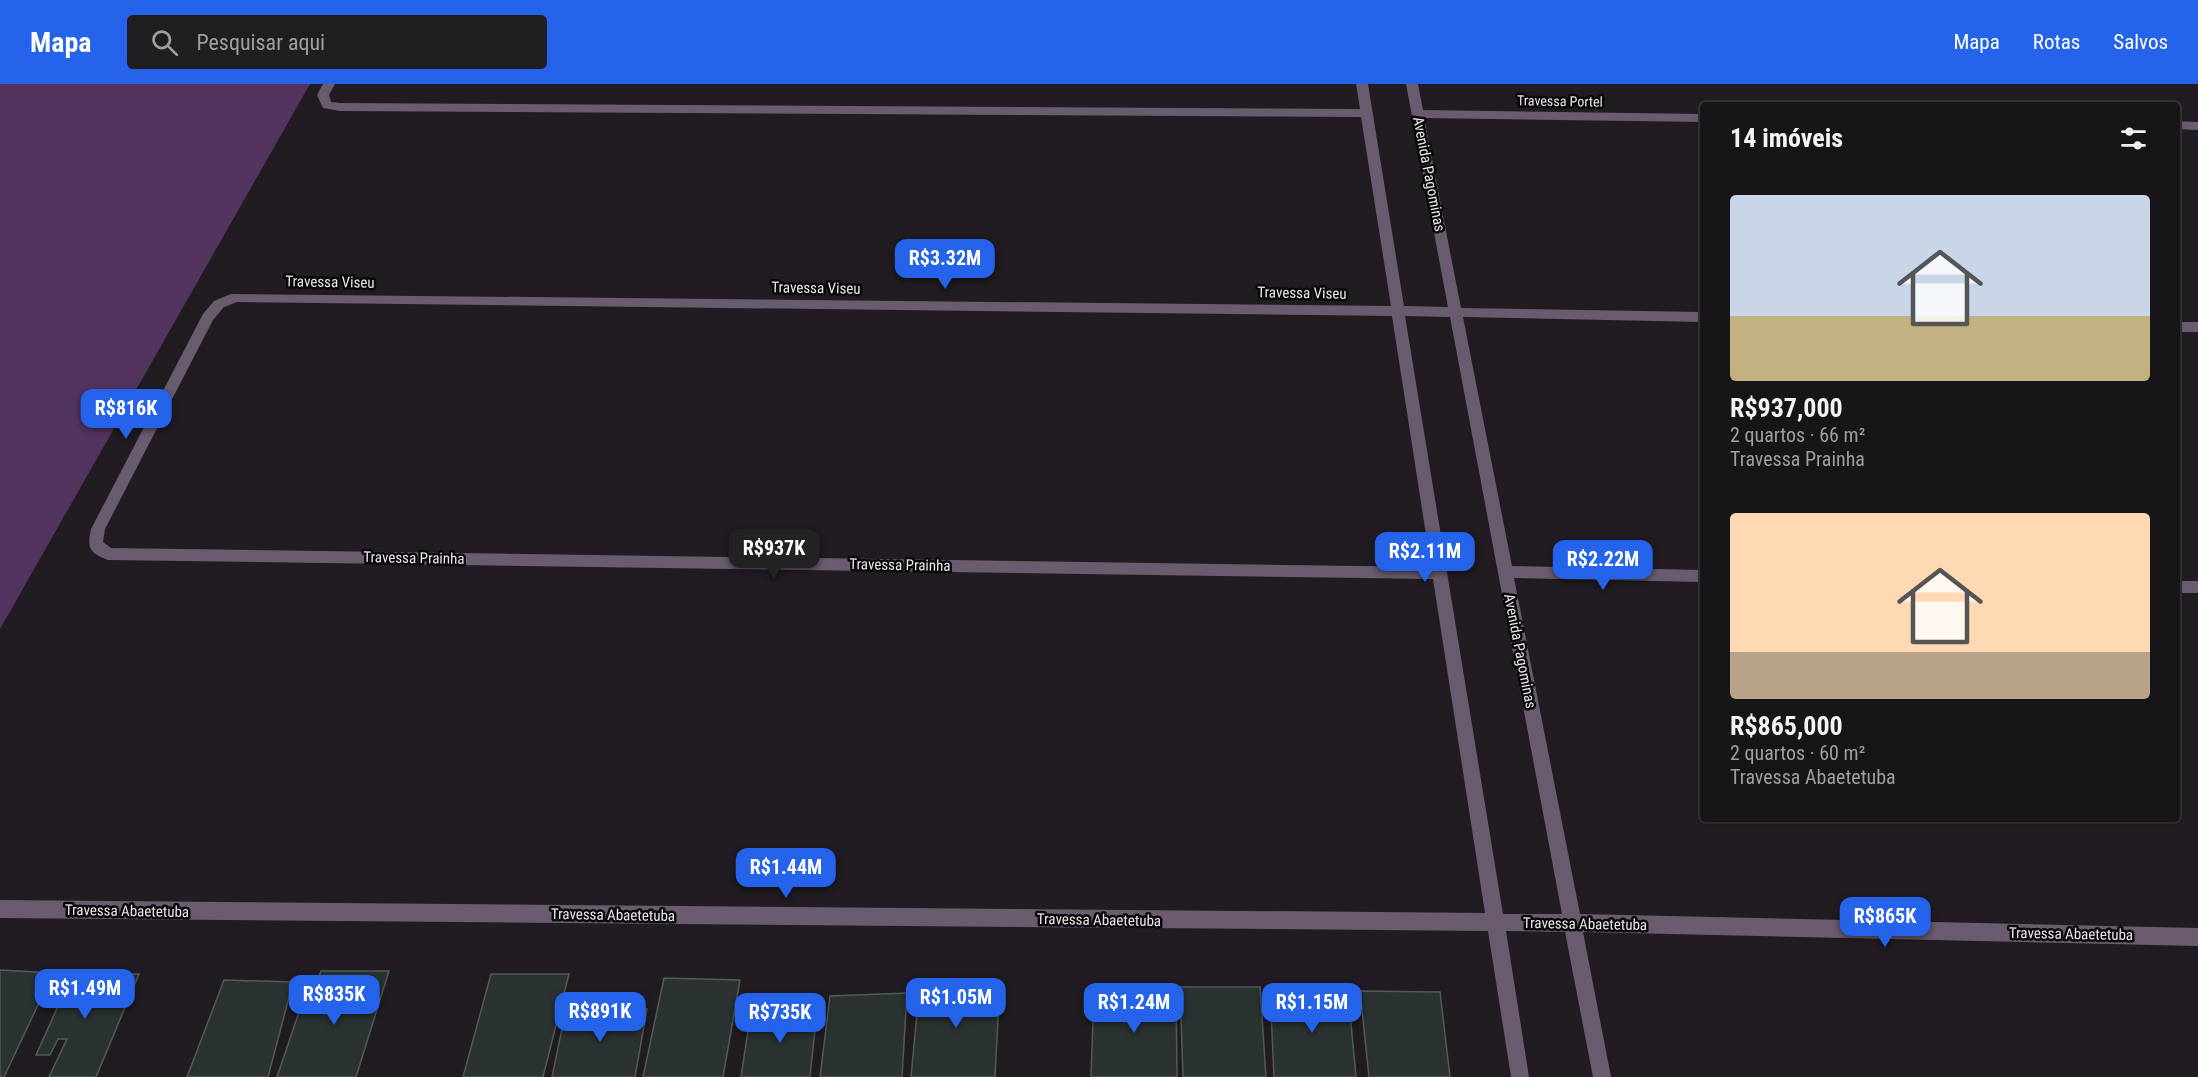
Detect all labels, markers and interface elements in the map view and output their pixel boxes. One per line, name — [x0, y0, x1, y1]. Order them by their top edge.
search box — [127, 15, 547, 69]
text: Mapa — [30, 26, 91, 59]
icon: search — [148, 26, 181, 59]
text: Pesquisar aqui — [196, 30, 325, 55]
text: Mapa — [1953, 30, 2000, 54]
text: Rotas — [2033, 30, 2080, 54]
text: Salvos — [2113, 30, 2168, 54]
street label: Travessa Portel — [1517, 92, 1603, 110]
street label: Avenida Pagominas — [1409, 115, 1449, 233]
icon: filters — [2117, 122, 2150, 155]
text: 14 imóveis — [1730, 123, 1843, 153]
icon: home — [1886, 234, 1994, 342]
pin: R$3.32M — [890, 239, 1000, 290]
text: R$3.32M — [909, 246, 981, 270]
street label: Travessa Viseu — [285, 272, 375, 292]
street label: Travessa Viseu — [771, 278, 861, 298]
street label: Travessa Viseu — [1257, 283, 1347, 303]
pin: R$816K — [77, 389, 175, 440]
text: R$937,000 — [1730, 393, 1843, 423]
text: R$816K — [95, 396, 157, 420]
text: 2 quartos · 66 m² — [1730, 423, 1865, 447]
text: Travessa Prainha — [1730, 447, 1865, 471]
pin: R$937K — [725, 529, 823, 580]
pin: R$2.11M — [1370, 532, 1480, 583]
text: R$937K — [743, 536, 805, 560]
text: R$2.11M — [1389, 539, 1461, 563]
pin: R$2.22M — [1548, 540, 1658, 591]
text: R$2.22M — [1567, 547, 1639, 571]
street label: Travessa Prainha — [363, 548, 465, 568]
icon: home — [1886, 552, 1994, 660]
street label: Travessa Prainha — [849, 555, 951, 575]
street label: Avenida Pagominas — [1500, 592, 1540, 710]
text: R$865,000 — [1730, 711, 1843, 741]
text: 2 quartos · 60 m² — [1730, 741, 1865, 765]
text: Travessa Abaetetuba — [1730, 765, 1896, 789]
pin: R$1.44M — [731, 848, 841, 899]
text: R$1.44M — [750, 855, 822, 879]
pin: R$865K — [1836, 897, 1934, 948]
street label: Travessa Abaetetuba — [65, 901, 189, 921]
text: R$865K — [1854, 904, 1916, 928]
street label: Travessa Abaetetuba — [551, 905, 675, 925]
street label: Travessa Abaetetuba — [1037, 910, 1161, 930]
street label: Travessa Abaetetuba — [1523, 914, 1647, 934]
street label: Travessa Abaetetuba — [2009, 924, 2133, 944]
pin: R$1.49M — [30, 969, 140, 1020]
pin: R$835K — [285, 975, 383, 1026]
text: R$1.49M — [49, 976, 121, 1000]
pin: R$1.05M — [901, 978, 1011, 1029]
text: R$835K — [303, 982, 365, 1006]
pin: R$1.24M — [1079, 983, 1189, 1034]
pin: R$1.15M — [1257, 983, 1367, 1034]
text: R$1.05M — [920, 985, 992, 1009]
text: R$1.24M — [1098, 990, 1170, 1014]
text: R$1.15M — [1276, 990, 1348, 1014]
pin: R$891K — [551, 992, 649, 1043]
pin: R$735K — [731, 993, 829, 1044]
text: R$891K — [569, 999, 631, 1023]
text: R$735K — [749, 1000, 811, 1024]

